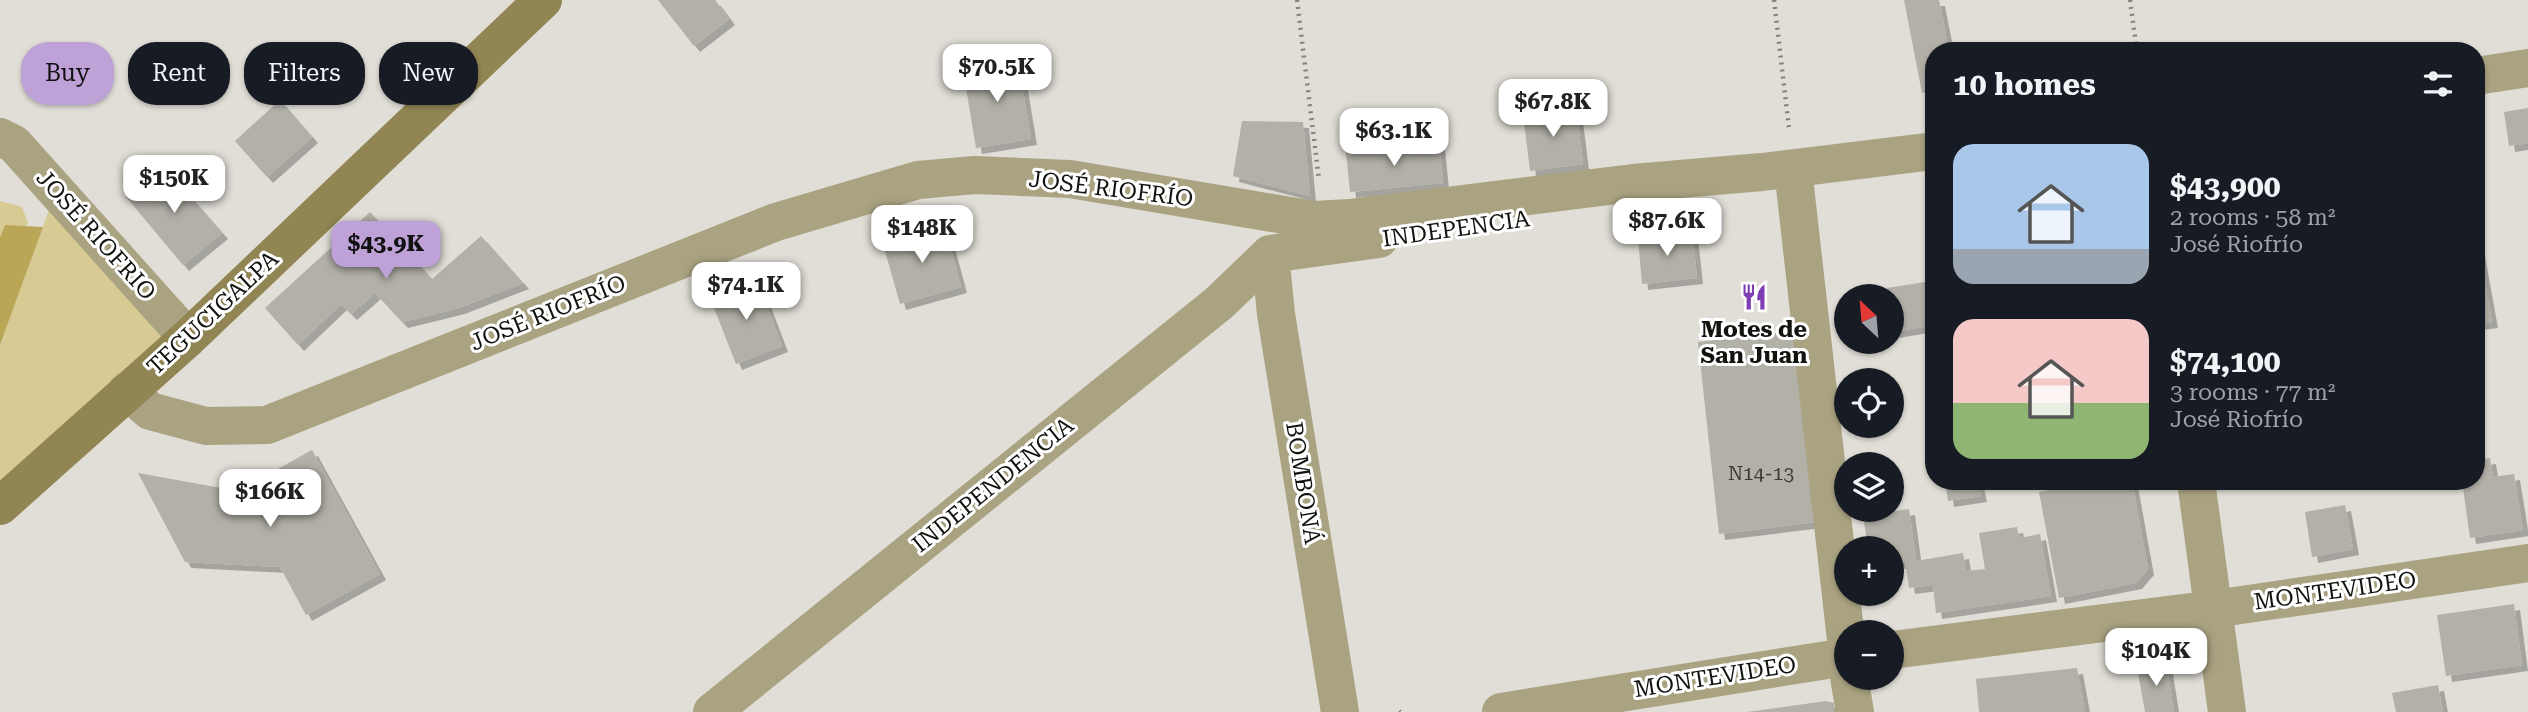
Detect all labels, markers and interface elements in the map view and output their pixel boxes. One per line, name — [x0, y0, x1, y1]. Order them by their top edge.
chip: Buy — [21, 42, 114, 105]
chip: Rent — [128, 42, 230, 105]
chip: Filters — [244, 42, 365, 105]
chip: New — [379, 42, 478, 105]
pin: $70.5K — [940, 44, 1054, 104]
text: $70.5K — [959, 53, 1035, 80]
icon: filters — [2419, 65, 2457, 103]
text: 10 homes — [1953, 67, 2096, 102]
pin: $67.8K — [1496, 80, 1610, 139]
text: $67.8K — [1515, 88, 1591, 115]
pin: $63.1K — [1337, 108, 1451, 168]
text: $63.1K — [1356, 117, 1432, 144]
pin: $150K — [125, 156, 223, 215]
street label: JOSÉ RIOFRIO — [31, 164, 161, 306]
text: $150K — [139, 164, 209, 191]
street label: JOSÉ RIOFRÍO — [1027, 166, 1195, 212]
text: $43,900 — [2170, 169, 2281, 204]
icon: home — [2009, 172, 2093, 256]
pin: $87.6K — [1610, 198, 1724, 258]
text: 2 rooms · 58 m² — [2170, 204, 2336, 231]
pin: $148K — [873, 205, 971, 265]
street label: INDEPENCIA — [1381, 205, 1531, 253]
text: $87.6K — [1629, 207, 1705, 234]
text: $148K — [887, 214, 957, 241]
pin: $43.9K — [329, 222, 443, 281]
text: $43.9K — [348, 230, 424, 257]
text: José Riofrío — [2170, 231, 2303, 258]
street label: TEGUCIGALPA — [142, 245, 284, 381]
pin: $74.1K — [689, 262, 803, 322]
street label: JOSÉ RIOFRÍO — [466, 269, 630, 357]
text: $74.1K — [708, 271, 784, 298]
restaurant icon: Motes de San Juan — [1739, 282, 1769, 312]
north arrow — [1834, 284, 1904, 354]
map controls — [1834, 284, 1904, 690]
place label: Motes de San Juan — [1700, 316, 1808, 369]
text: $74,100 — [2170, 344, 2281, 379]
icon: home — [2009, 347, 2093, 431]
button: locate — [1834, 368, 1904, 438]
text: 3 rooms · 77 m² — [2170, 379, 2336, 406]
text: José Riofrío — [2170, 406, 2303, 433]
street label: INDEPENDENCIA — [907, 412, 1079, 558]
street label: BOMBONÁ — [1280, 420, 1326, 546]
button: layers — [1834, 452, 1904, 522]
house number: N14-13 — [1728, 462, 1794, 485]
pin: $166K — [221, 470, 319, 529]
text: $166K — [235, 478, 305, 505]
button: + — [1834, 536, 1904, 606]
street label: MONTEVIDEO — [2252, 566, 2418, 616]
button: − — [1834, 620, 1904, 690]
pin: $104K — [2107, 628, 2205, 688]
text: $104K — [2121, 637, 2191, 664]
street label: MONTEVIDEO — [1632, 651, 1798, 703]

